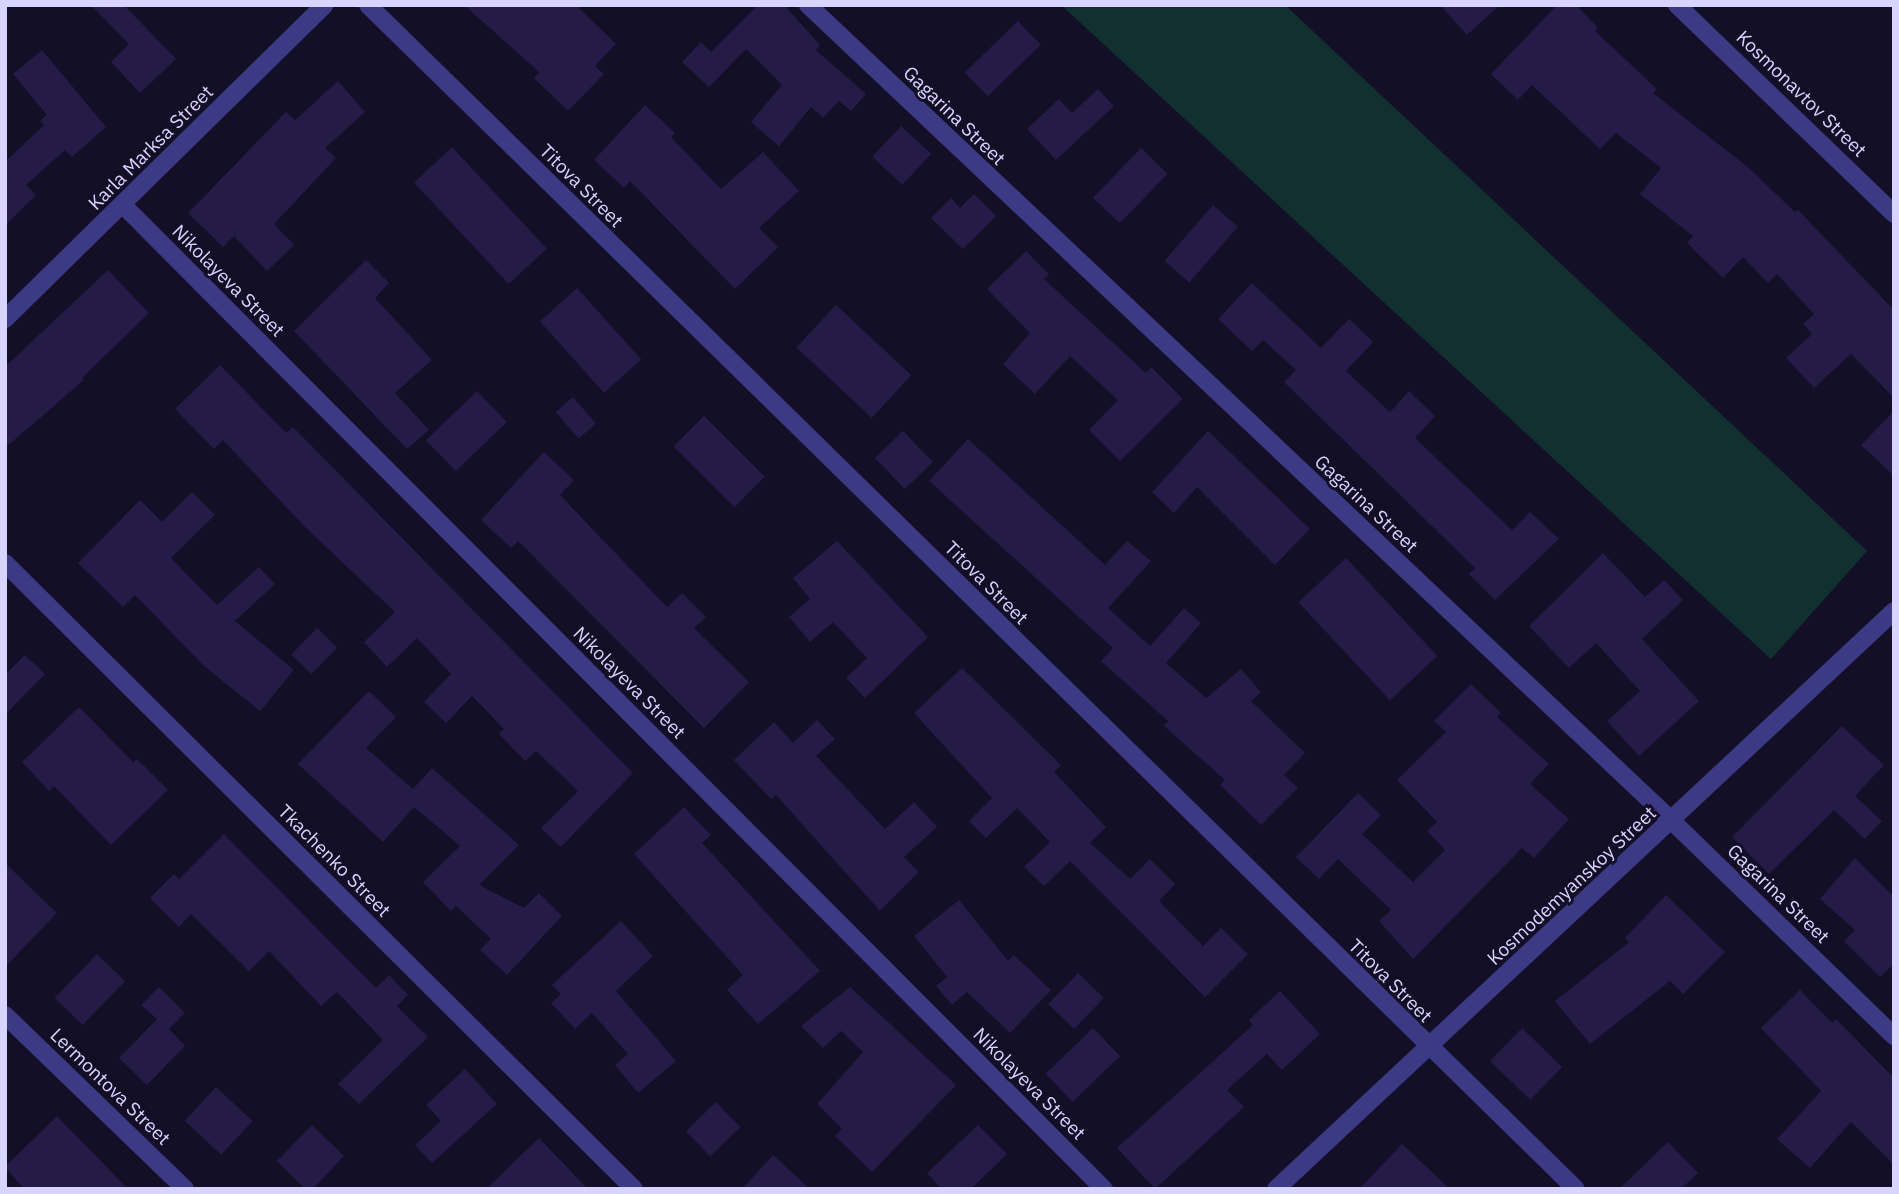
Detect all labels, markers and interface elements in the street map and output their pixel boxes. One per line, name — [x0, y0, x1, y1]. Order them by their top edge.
street label: Kosmonavtov Street — [1731, 26, 1871, 162]
street label: Gagarina Street — [898, 62, 1010, 170]
street label: Karla Marksa Street — [84, 81, 218, 215]
street label: Titova Street — [535, 140, 627, 232]
street label: Nikolayeva Street — [167, 220, 289, 342]
street label: Gagarina Street — [1310, 450, 1422, 558]
street label: Titova Street — [940, 537, 1032, 629]
street label: Nikolayeva Street — [568, 622, 690, 744]
street label: Tkachenko Street — [273, 800, 395, 922]
street label: Kosmodemyanskoy Street — [1483, 802, 1661, 970]
street label: Gagarina Street — [1722, 840, 1834, 948]
street label: Titova Street — [1344, 935, 1436, 1027]
street label: Nikolayeva Street — [968, 1023, 1090, 1145]
street label: Lermontova Street — [45, 1024, 175, 1150]

